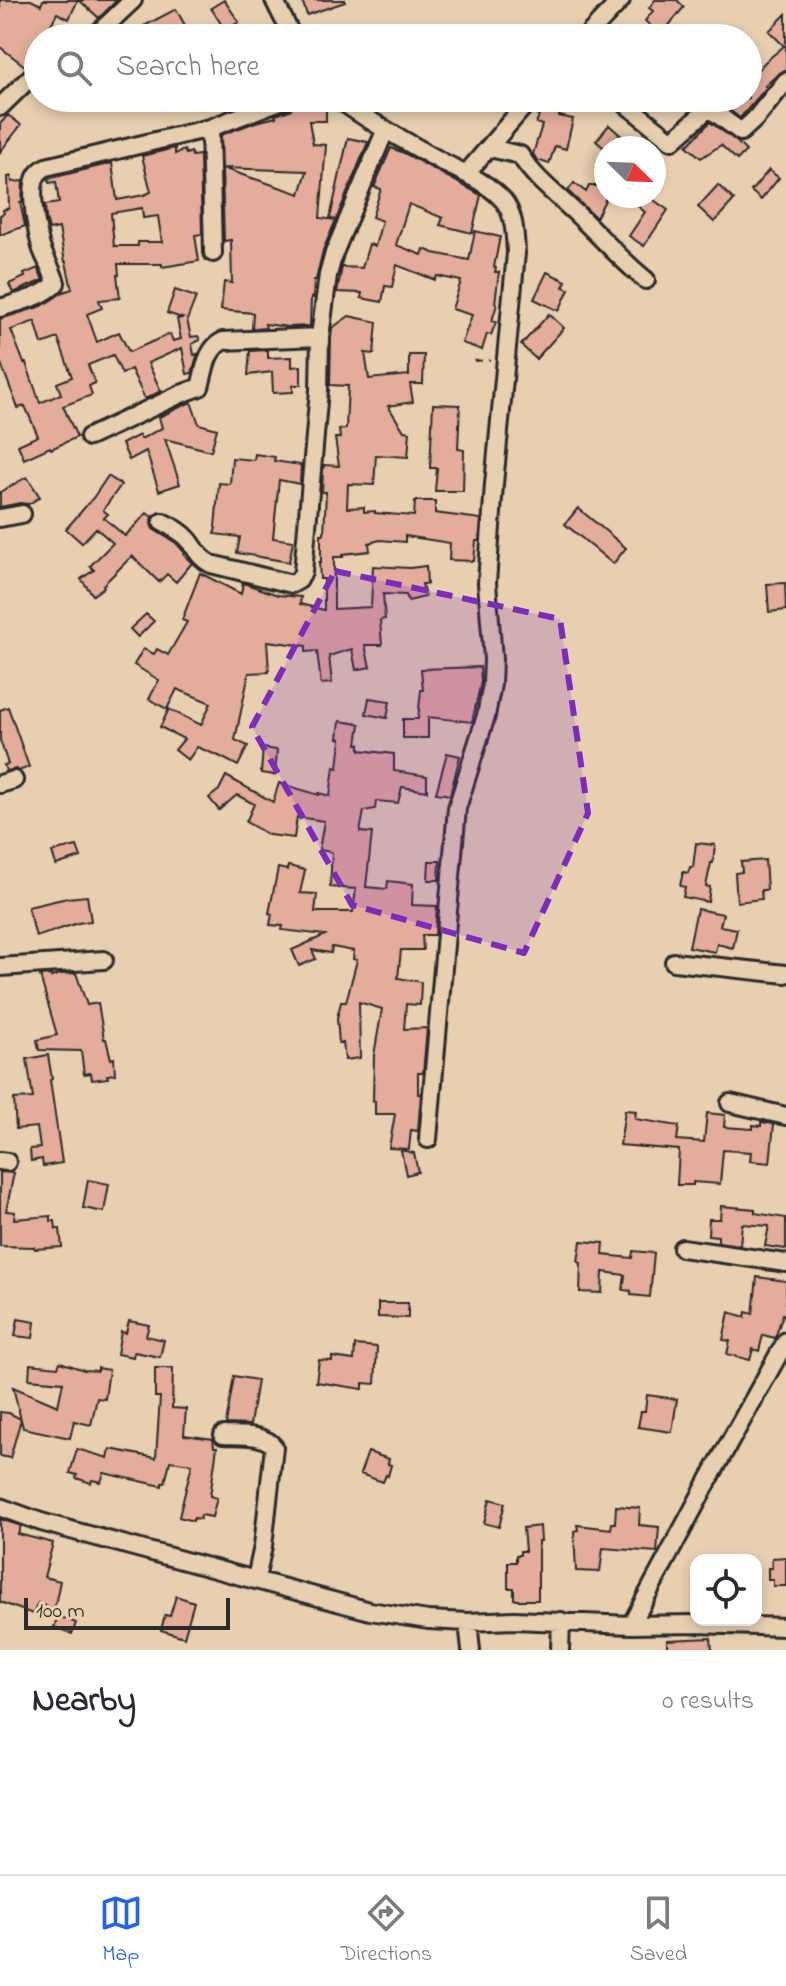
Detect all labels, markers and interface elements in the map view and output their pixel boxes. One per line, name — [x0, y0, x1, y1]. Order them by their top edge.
search box — [24, 24, 762, 112]
icon: search — [52, 46, 96, 90]
text: Search here — [116, 46, 260, 90]
north arrow — [594, 136, 666, 208]
map controls — [690, 1554, 762, 1626]
button: locate — [690, 1554, 762, 1626]
scale bar — [24, 1594, 230, 1630]
text: 100 m — [36, 1596, 85, 1628]
text: Nearby — [32, 1677, 136, 1727]
text: 0 results — [662, 1683, 754, 1721]
tab: Map — [99, 1891, 143, 1971]
tab: Directions — [341, 1891, 432, 1971]
tab: Saved — [630, 1891, 687, 1971]

